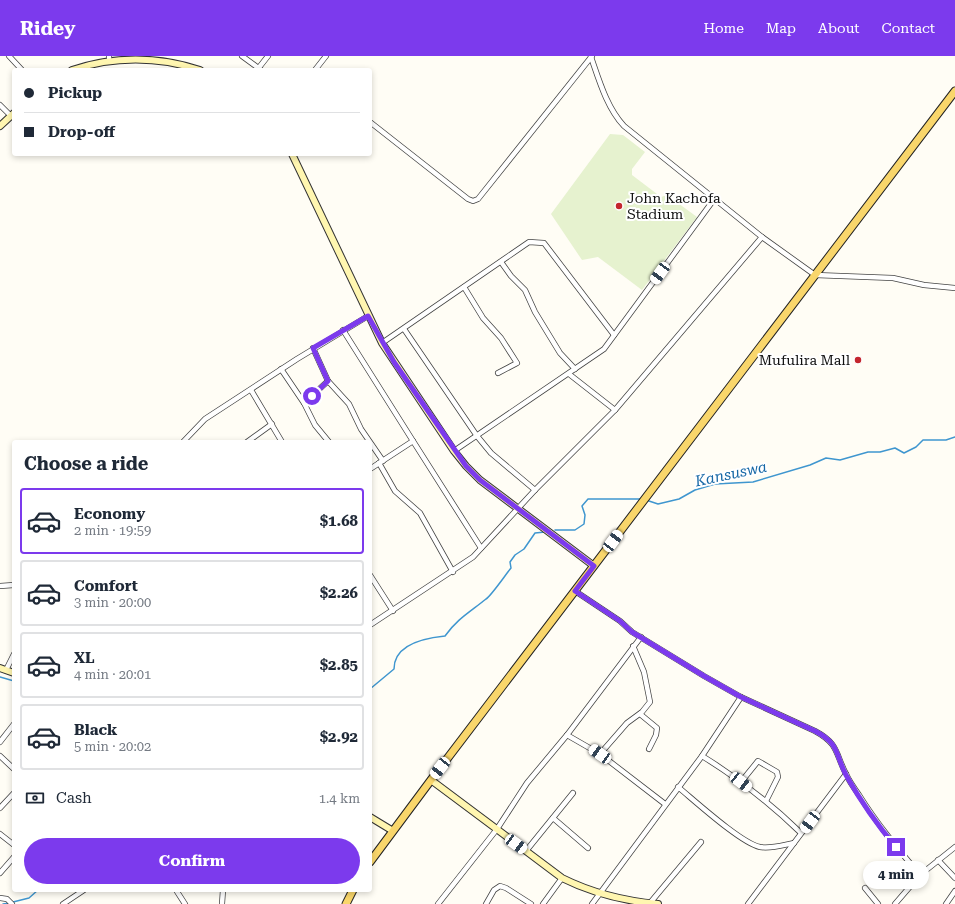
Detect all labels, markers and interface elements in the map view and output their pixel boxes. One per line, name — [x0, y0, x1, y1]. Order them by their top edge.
text: Ridey — [20, 17, 75, 40]
text: Home — [703, 20, 744, 36]
text: Map — [766, 20, 796, 36]
text: About — [818, 20, 860, 36]
text: Contact — [882, 20, 935, 36]
text: Pickup — [48, 84, 102, 102]
text: Drop-off — [48, 123, 115, 141]
place label: John Kachofa Stadium — [627, 190, 721, 222]
marker: John Kachofa Stadium — [614, 201, 624, 211]
car — [648, 260, 672, 286]
place label: Mufulira Mall — [759, 352, 851, 368]
marker: Mufulira Mall — [853, 355, 863, 365]
route start — [303, 387, 321, 405]
text: Choose a ride — [24, 453, 148, 474]
water label: Kansuswa — [692, 458, 769, 491]
icon: car — [26, 503, 62, 539]
text: Economy — [74, 505, 145, 523]
text: $1.68 — [320, 512, 358, 530]
text: 2 min · 19:59 — [74, 523, 151, 538]
car — [601, 528, 625, 554]
icon: car — [26, 575, 62, 611]
text: Comfort — [74, 577, 138, 595]
text: $2.26 — [320, 584, 358, 602]
text: 3 min · 20:00 — [74, 595, 151, 610]
icon: car — [26, 647, 62, 683]
text: XL — [74, 649, 95, 667]
text: $2.85 — [320, 656, 358, 674]
text: 4 min · 20:01 — [74, 667, 151, 682]
icon: car — [26, 719, 62, 755]
text: Black — [74, 721, 117, 739]
text: $2.92 — [320, 728, 358, 746]
text: 5 min · 20:02 — [74, 739, 151, 754]
car — [587, 742, 613, 766]
car — [428, 755, 452, 781]
car — [728, 770, 754, 794]
icon: cash — [24, 787, 46, 809]
text: Cash — [56, 789, 92, 807]
text: 1.4 km — [319, 791, 360, 806]
car — [798, 809, 822, 835]
car — [503, 832, 529, 856]
button: Confirm — [24, 838, 360, 884]
route end — [887, 838, 905, 856]
callout: 4 min — [863, 861, 929, 889]
text: 4 min — [878, 867, 914, 882]

